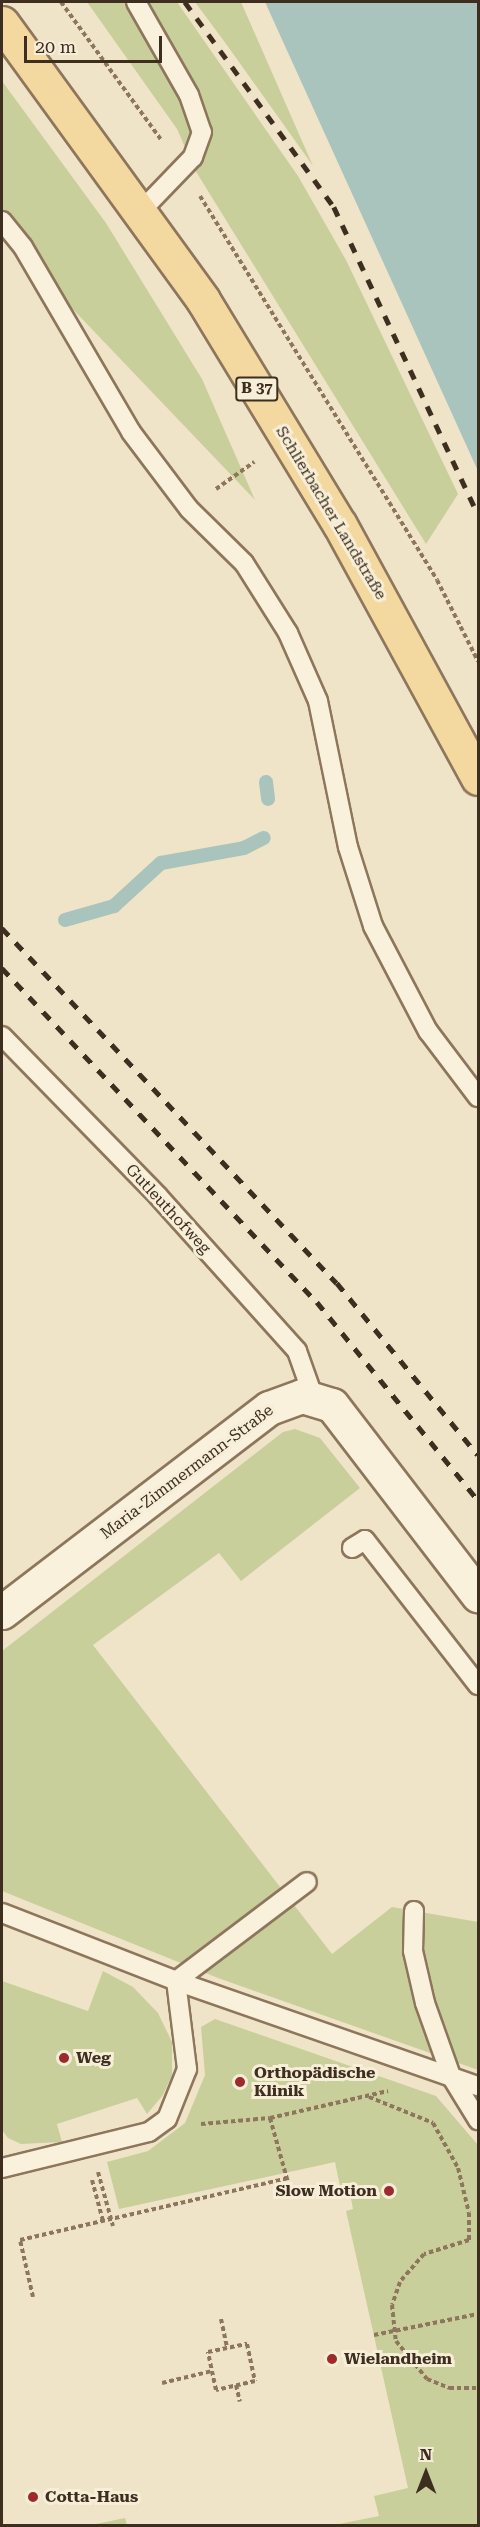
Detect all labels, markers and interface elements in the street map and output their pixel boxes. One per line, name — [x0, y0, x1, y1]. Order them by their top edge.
scale bar — [27, 24, 165, 62]
text: 20 m — [35, 36, 76, 57]
road number: B 37 — [234, 377, 280, 401]
street label: Schlierbacher Landstraße — [272, 423, 390, 603]
street label: Gutleuthofweg — [121, 1160, 215, 1258]
street label: Maria-Zimmermann-Straße — [97, 1401, 277, 1543]
place label: Weg — [76, 2048, 111, 2068]
marker: Weg — [57, 2051, 71, 2065]
place label: Orthopädische Klinik — [254, 2063, 375, 2101]
marker: Orthopädische Klinik — [231, 2073, 249, 2091]
place label: Slow Motion — [275, 2181, 377, 2201]
marker: Slow Motion — [382, 2184, 396, 2198]
place label: Wielandheim — [344, 2349, 452, 2369]
marker: Wielandheim — [325, 2352, 339, 2366]
north arrow — [396, 2443, 456, 2503]
text: N — [420, 2445, 432, 2464]
place label: Cotta-Haus — [45, 2487, 138, 2507]
marker: Cotta-Haus — [26, 2490, 40, 2504]

